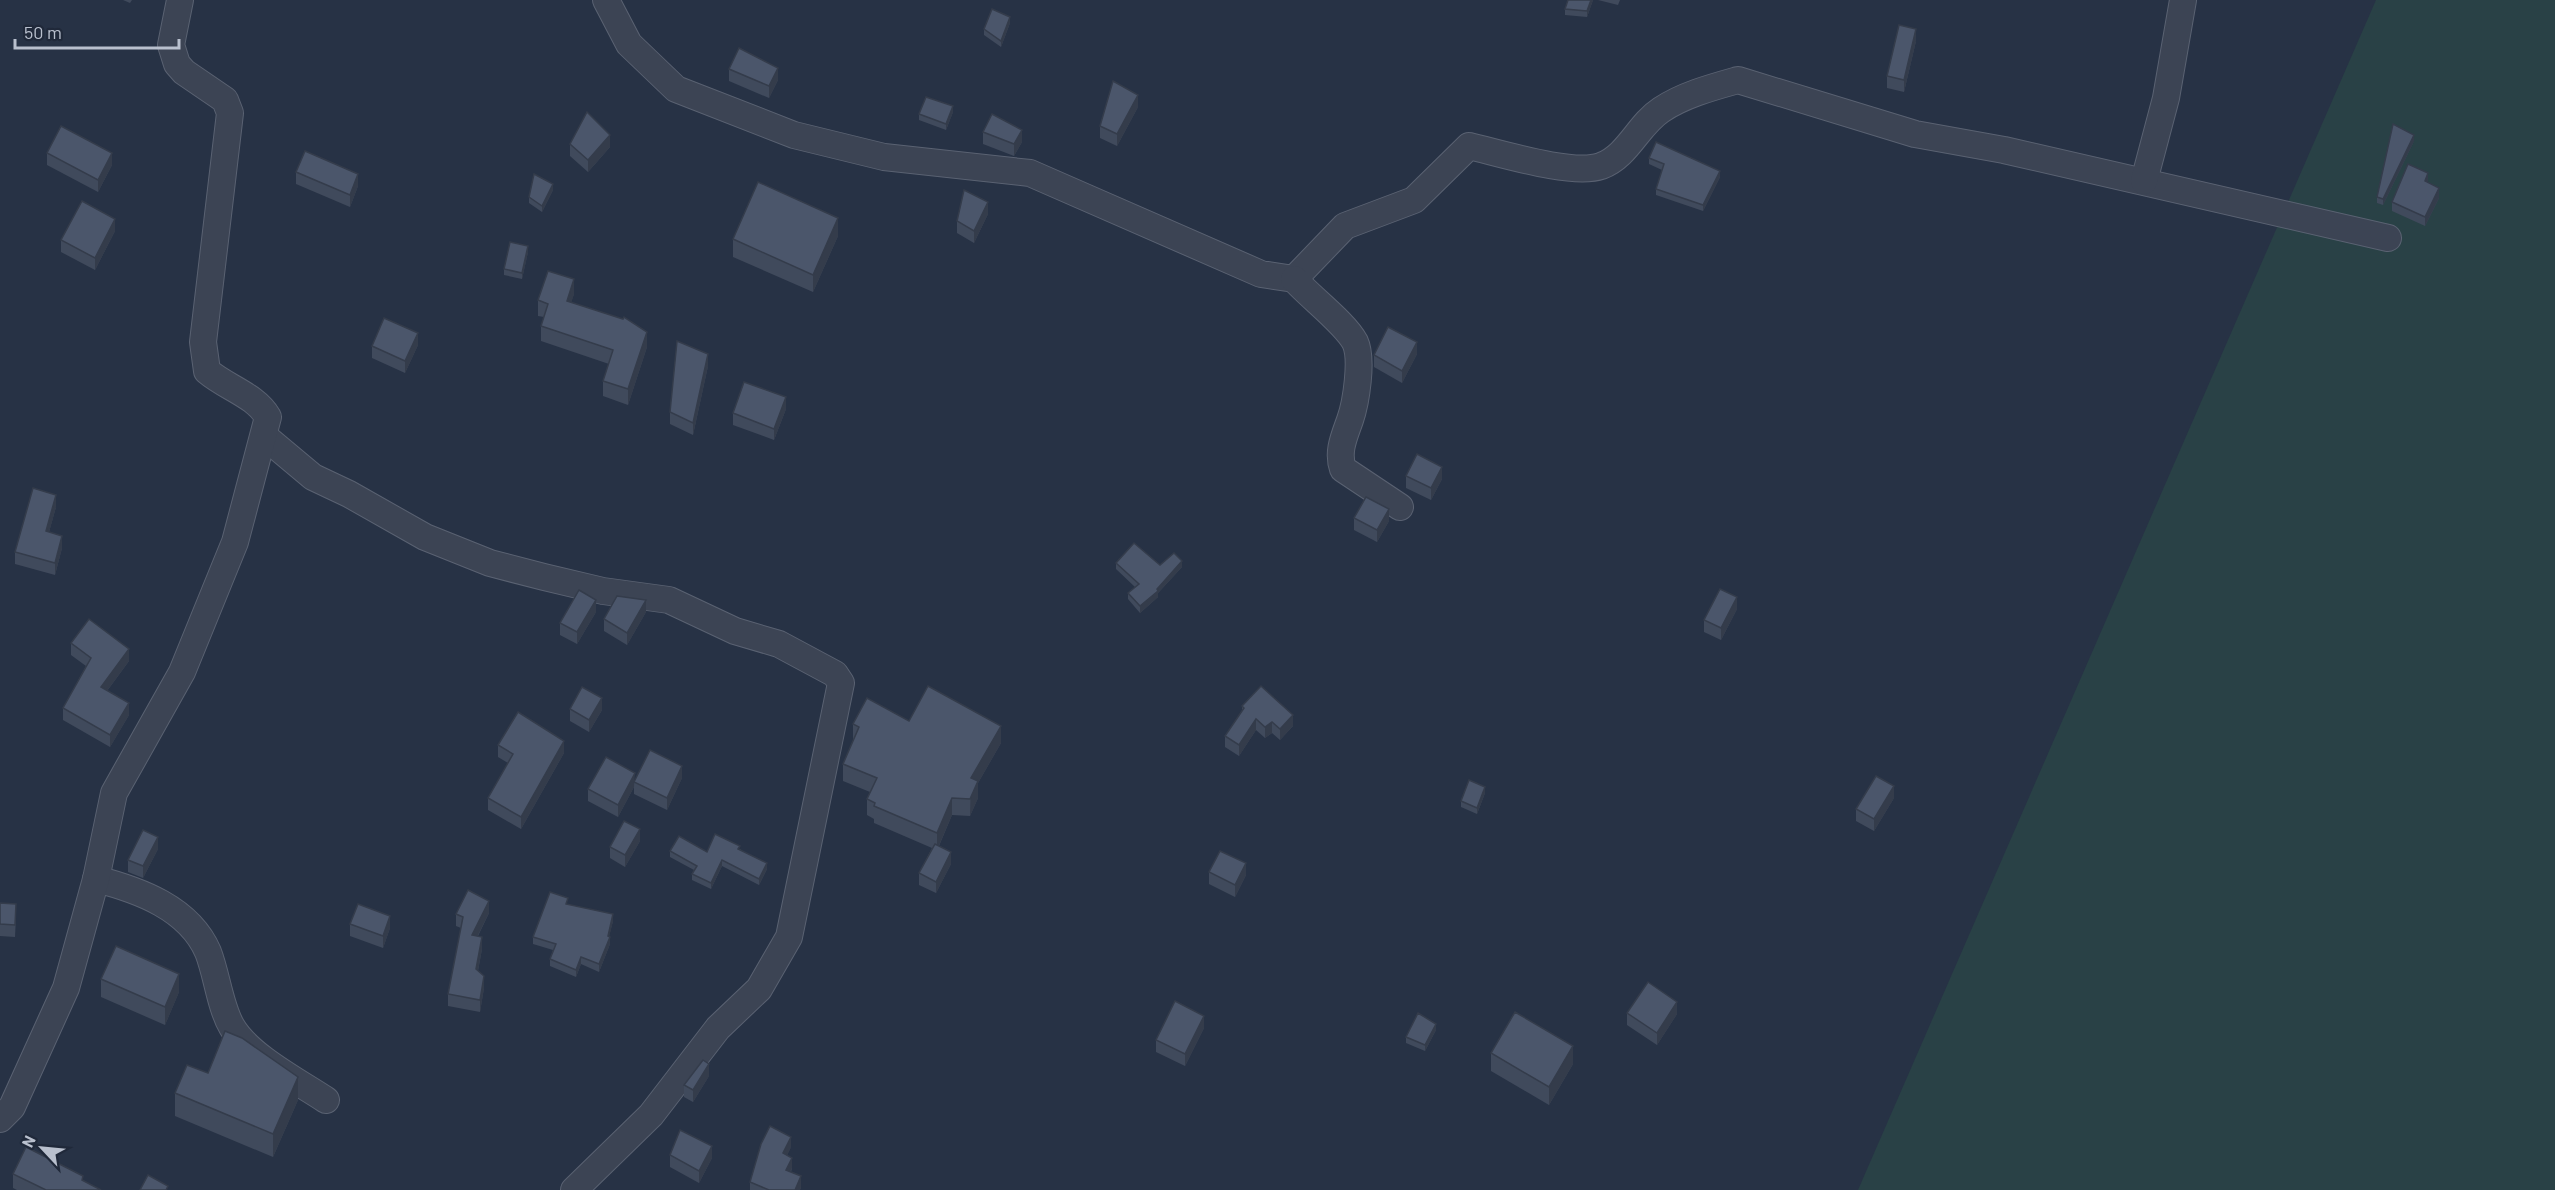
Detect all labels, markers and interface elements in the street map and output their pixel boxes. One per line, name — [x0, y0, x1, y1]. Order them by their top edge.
scale bar — [15, 12, 178, 50]
text: 50 m — [24, 21, 62, 43]
north arrow — [12, 1118, 72, 1178]
text: N — [17, 1132, 39, 1150]

